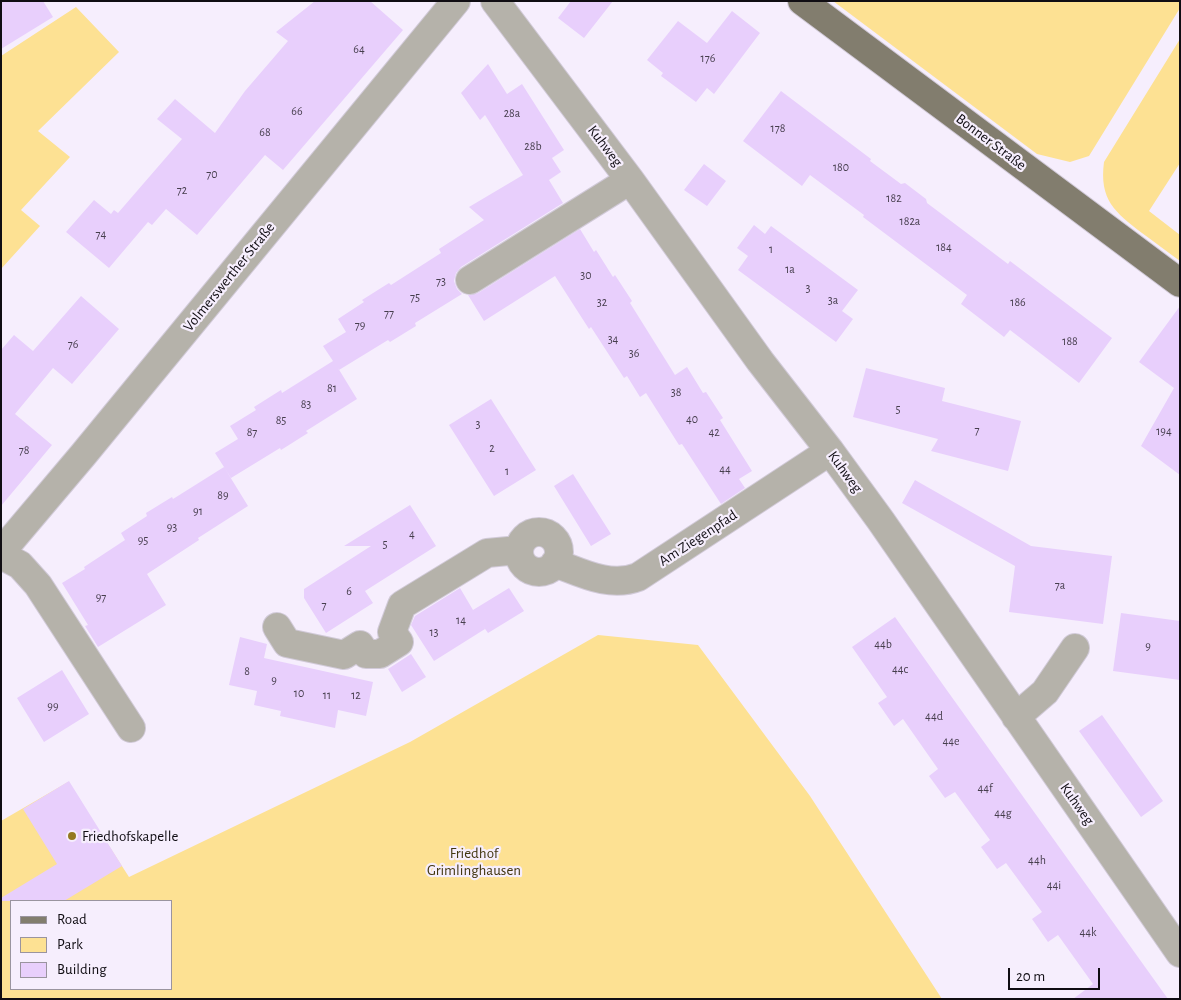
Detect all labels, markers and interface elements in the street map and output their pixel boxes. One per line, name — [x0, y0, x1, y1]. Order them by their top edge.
house number: 64 — [353, 42, 365, 56]
house number: 176 — [701, 51, 715, 65]
house number: 66 — [291, 104, 303, 118]
house number: 28a — [504, 106, 520, 120]
street label: Bonner Straße — [952, 110, 1030, 174]
house number: 178 — [771, 121, 785, 135]
street label: Kuhweg — [584, 122, 626, 170]
house number: 68 — [259, 125, 271, 139]
house number: 28b — [524, 139, 542, 153]
house number: 180 — [833, 160, 849, 174]
house number: 70 — [206, 167, 218, 181]
house number: 72 — [177, 183, 187, 197]
house number: 182 — [886, 191, 902, 205]
house number: 182a — [900, 214, 920, 228]
street label: Volmerswerther Straße — [179, 219, 279, 335]
house number: 74 — [96, 227, 106, 241]
house number: 184 — [936, 240, 952, 254]
house number: 1 — [769, 242, 773, 256]
house number: 1a — [785, 262, 795, 276]
house number: 30 — [580, 268, 592, 282]
house number: 73 — [436, 274, 446, 288]
house number: 3 — [806, 281, 810, 295]
house number: 75 — [410, 290, 420, 304]
house number: 3a — [828, 293, 838, 307]
house number: 32 — [597, 295, 607, 309]
house number: 186 — [1010, 295, 1026, 309]
house number: 77 — [384, 306, 394, 320]
house number: 79 — [355, 318, 365, 332]
house number: 34 — [608, 332, 618, 346]
house number: 188 — [1062, 334, 1078, 348]
house number: 76 — [68, 337, 78, 351]
house number: 36 — [629, 346, 639, 360]
house number: 81 — [327, 381, 337, 395]
house number: 38 — [671, 385, 681, 399]
house number: 83 — [301, 397, 311, 411]
house number: 5 — [895, 402, 901, 416]
house number: 40 — [686, 412, 698, 426]
house number: 85 — [276, 413, 286, 427]
house number: 3 — [476, 417, 480, 431]
house number: 7 — [974, 423, 980, 437]
house number: 194 — [1156, 424, 1172, 438]
house number: 87 — [247, 425, 257, 439]
house number: 42 — [708, 425, 720, 439]
house number: 2 — [489, 441, 495, 455]
house number: 78 — [19, 443, 29, 457]
street label: Kuhweg — [824, 448, 866, 496]
house number: 44 — [719, 462, 731, 476]
house number: 1 — [505, 464, 509, 478]
house number: 89 — [217, 488, 229, 502]
house number: 91 — [193, 504, 203, 518]
street label: Am Ziegenpfad — [655, 506, 741, 570]
house number: 93 — [167, 520, 177, 534]
house number: 4 — [409, 527, 415, 541]
house number: 95 — [138, 533, 148, 547]
house number: 5 — [382, 537, 388, 551]
house number: 7a — [1055, 578, 1065, 592]
house number: 6 — [346, 584, 352, 598]
house number: 97 — [96, 590, 106, 604]
house number: 7 — [321, 598, 327, 612]
house number: 14 — [456, 613, 466, 627]
house number: 13 — [429, 625, 439, 639]
house number: 44b — [874, 637, 892, 651]
house number: 9 — [1145, 639, 1151, 653]
house number: 44c — [892, 662, 908, 676]
house number: 8 — [244, 664, 250, 678]
house number: 9 — [271, 673, 277, 687]
house number: 10 — [294, 686, 304, 700]
house number: 11 — [323, 688, 331, 702]
house number: 12 — [351, 688, 361, 702]
house number: 99 — [47, 699, 59, 713]
house number: 44d — [925, 709, 943, 723]
house number: 44e — [942, 734, 960, 748]
street label: Kuhweg — [1056, 780, 1098, 828]
house number: 44f — [977, 781, 993, 795]
house number: 44g — [994, 806, 1012, 820]
place label: Friedhofskapelle — [82, 827, 178, 845]
marker: Friedhofskapelle — [66, 830, 78, 842]
park label: Friedhof Grimlinghausen — [427, 844, 521, 879]
house number: 44h — [1028, 853, 1046, 867]
house number: 44i — [1047, 878, 1061, 892]
legend — [10, 900, 172, 990]
text: Road — [57, 912, 87, 927]
house number: 44k — [1079, 925, 1097, 939]
text: Park — [57, 937, 83, 952]
scale bar — [1011, 958, 1104, 990]
text: Building — [57, 962, 107, 977]
text: 20 m — [1016, 969, 1045, 984]

